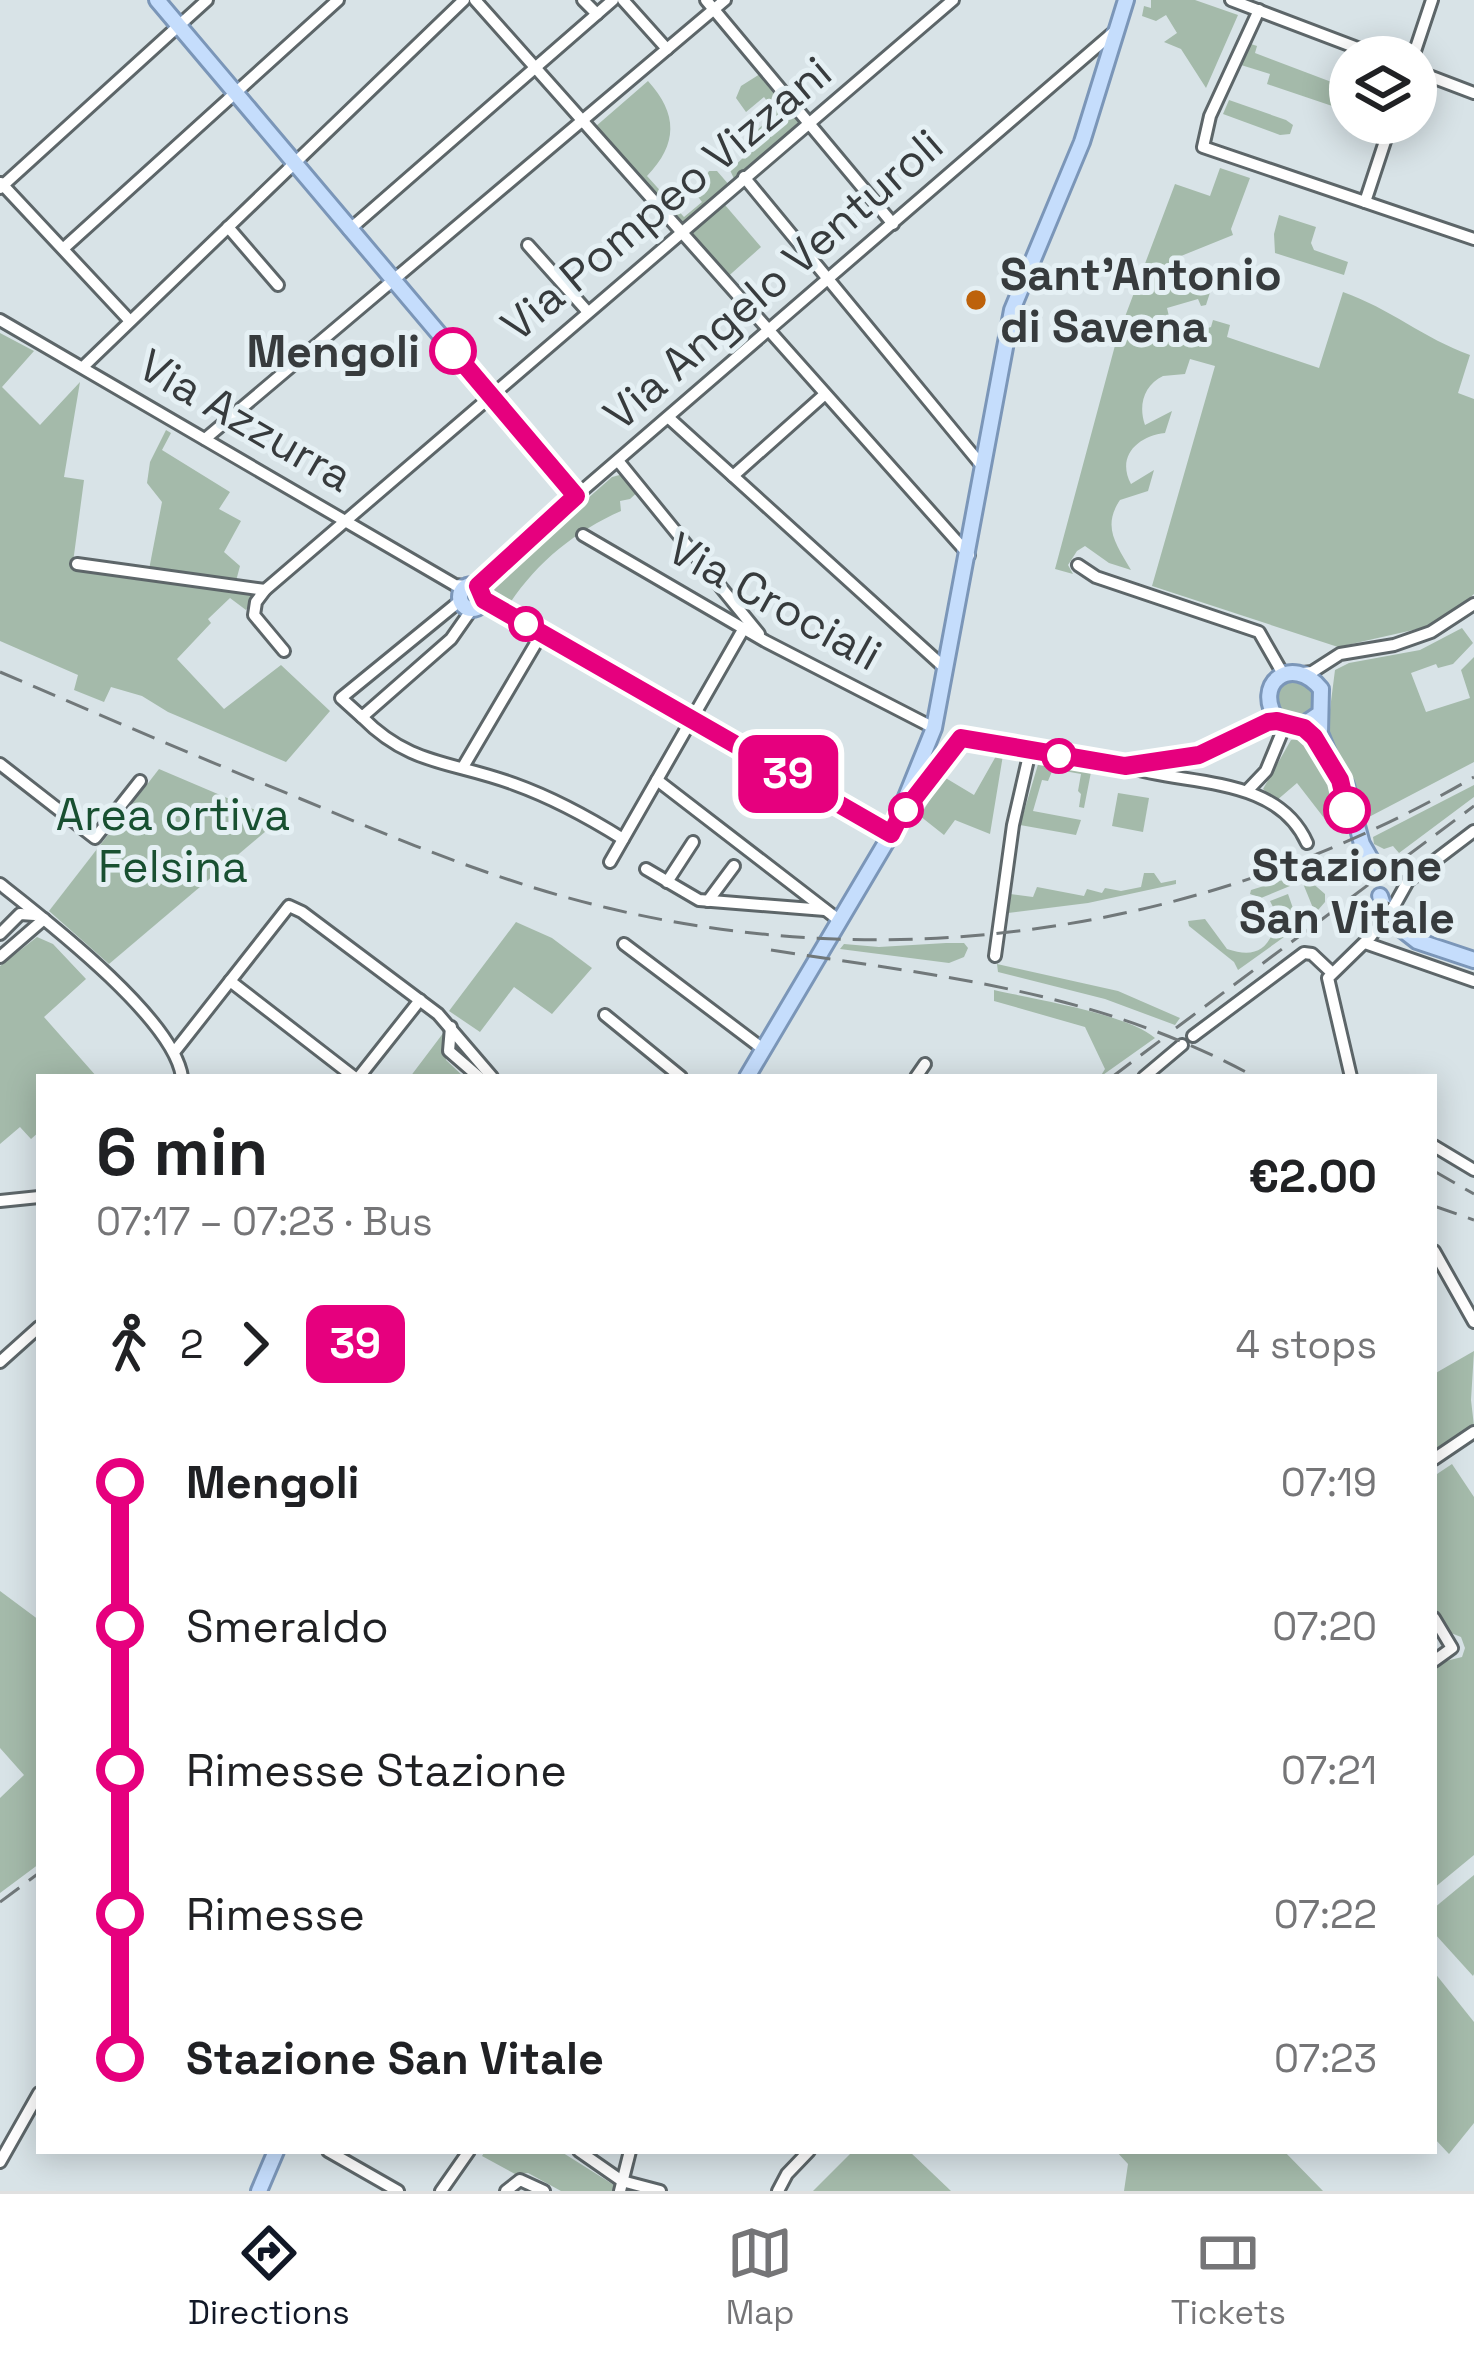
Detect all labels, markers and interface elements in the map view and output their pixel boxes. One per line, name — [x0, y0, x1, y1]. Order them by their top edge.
map controls — [1329, 36, 1437, 144]
button: layers — [1329, 36, 1437, 144]
street label: Via Pompeo Vizzani — [490, 44, 843, 353]
street label: Via Angelo Venturoli — [592, 116, 955, 442]
place label: Sant'Antonio di Savena — [1000, 246, 1282, 355]
marker: Sant'Antonio di Savena — [963, 287, 989, 313]
place label: Mengoli — [246, 323, 420, 380]
marker: Mengoli — [431, 329, 475, 373]
street label: Via Azzurra — [129, 336, 363, 505]
street label: Via Crociali — [658, 520, 891, 683]
unlabelled marker — [510, 608, 542, 640]
line badge: 39 — [734, 735, 842, 813]
unlabelled marker — [1043, 740, 1075, 772]
text: 39 — [762, 747, 814, 800]
park label: Area ortiva Felsina — [56, 786, 290, 895]
marker: Stazione San Vitale — [1325, 788, 1369, 832]
unlabelled marker — [890, 794, 922, 826]
place label: Stazione San Vitale — [1239, 837, 1455, 946]
text: 6 min — [96, 1110, 268, 1194]
text: €2.00 — [1249, 1148, 1377, 1205]
text: 07:17 – 07:23 · Bus — [96, 1197, 433, 1246]
icon: walk — [96, 1311, 162, 1377]
icon: forward — [222, 1311, 288, 1377]
text: 39 — [330, 1317, 381, 1370]
text: 2 — [180, 1320, 204, 1369]
text: 4 stops — [1235, 1320, 1377, 1369]
text: Mengoli — [186, 1454, 360, 1511]
text: 07:19 — [1281, 1458, 1377, 1507]
text: Smeraldo — [186, 1598, 389, 1655]
text: 07:20 — [1272, 1602, 1377, 1651]
text: Rimesse Stazione — [186, 1742, 567, 1799]
text: 07:21 — [1281, 1746, 1377, 1795]
text: Rimesse — [186, 1886, 365, 1943]
text: 07:22 — [1274, 1890, 1377, 1939]
text: Stazione San Vitale — [186, 2030, 604, 2087]
text: 07:23 — [1274, 2034, 1377, 2083]
tab: Directions — [188, 2220, 350, 2334]
tab: Map — [726, 2220, 795, 2334]
tab: Tickets — [1171, 2220, 1286, 2334]

